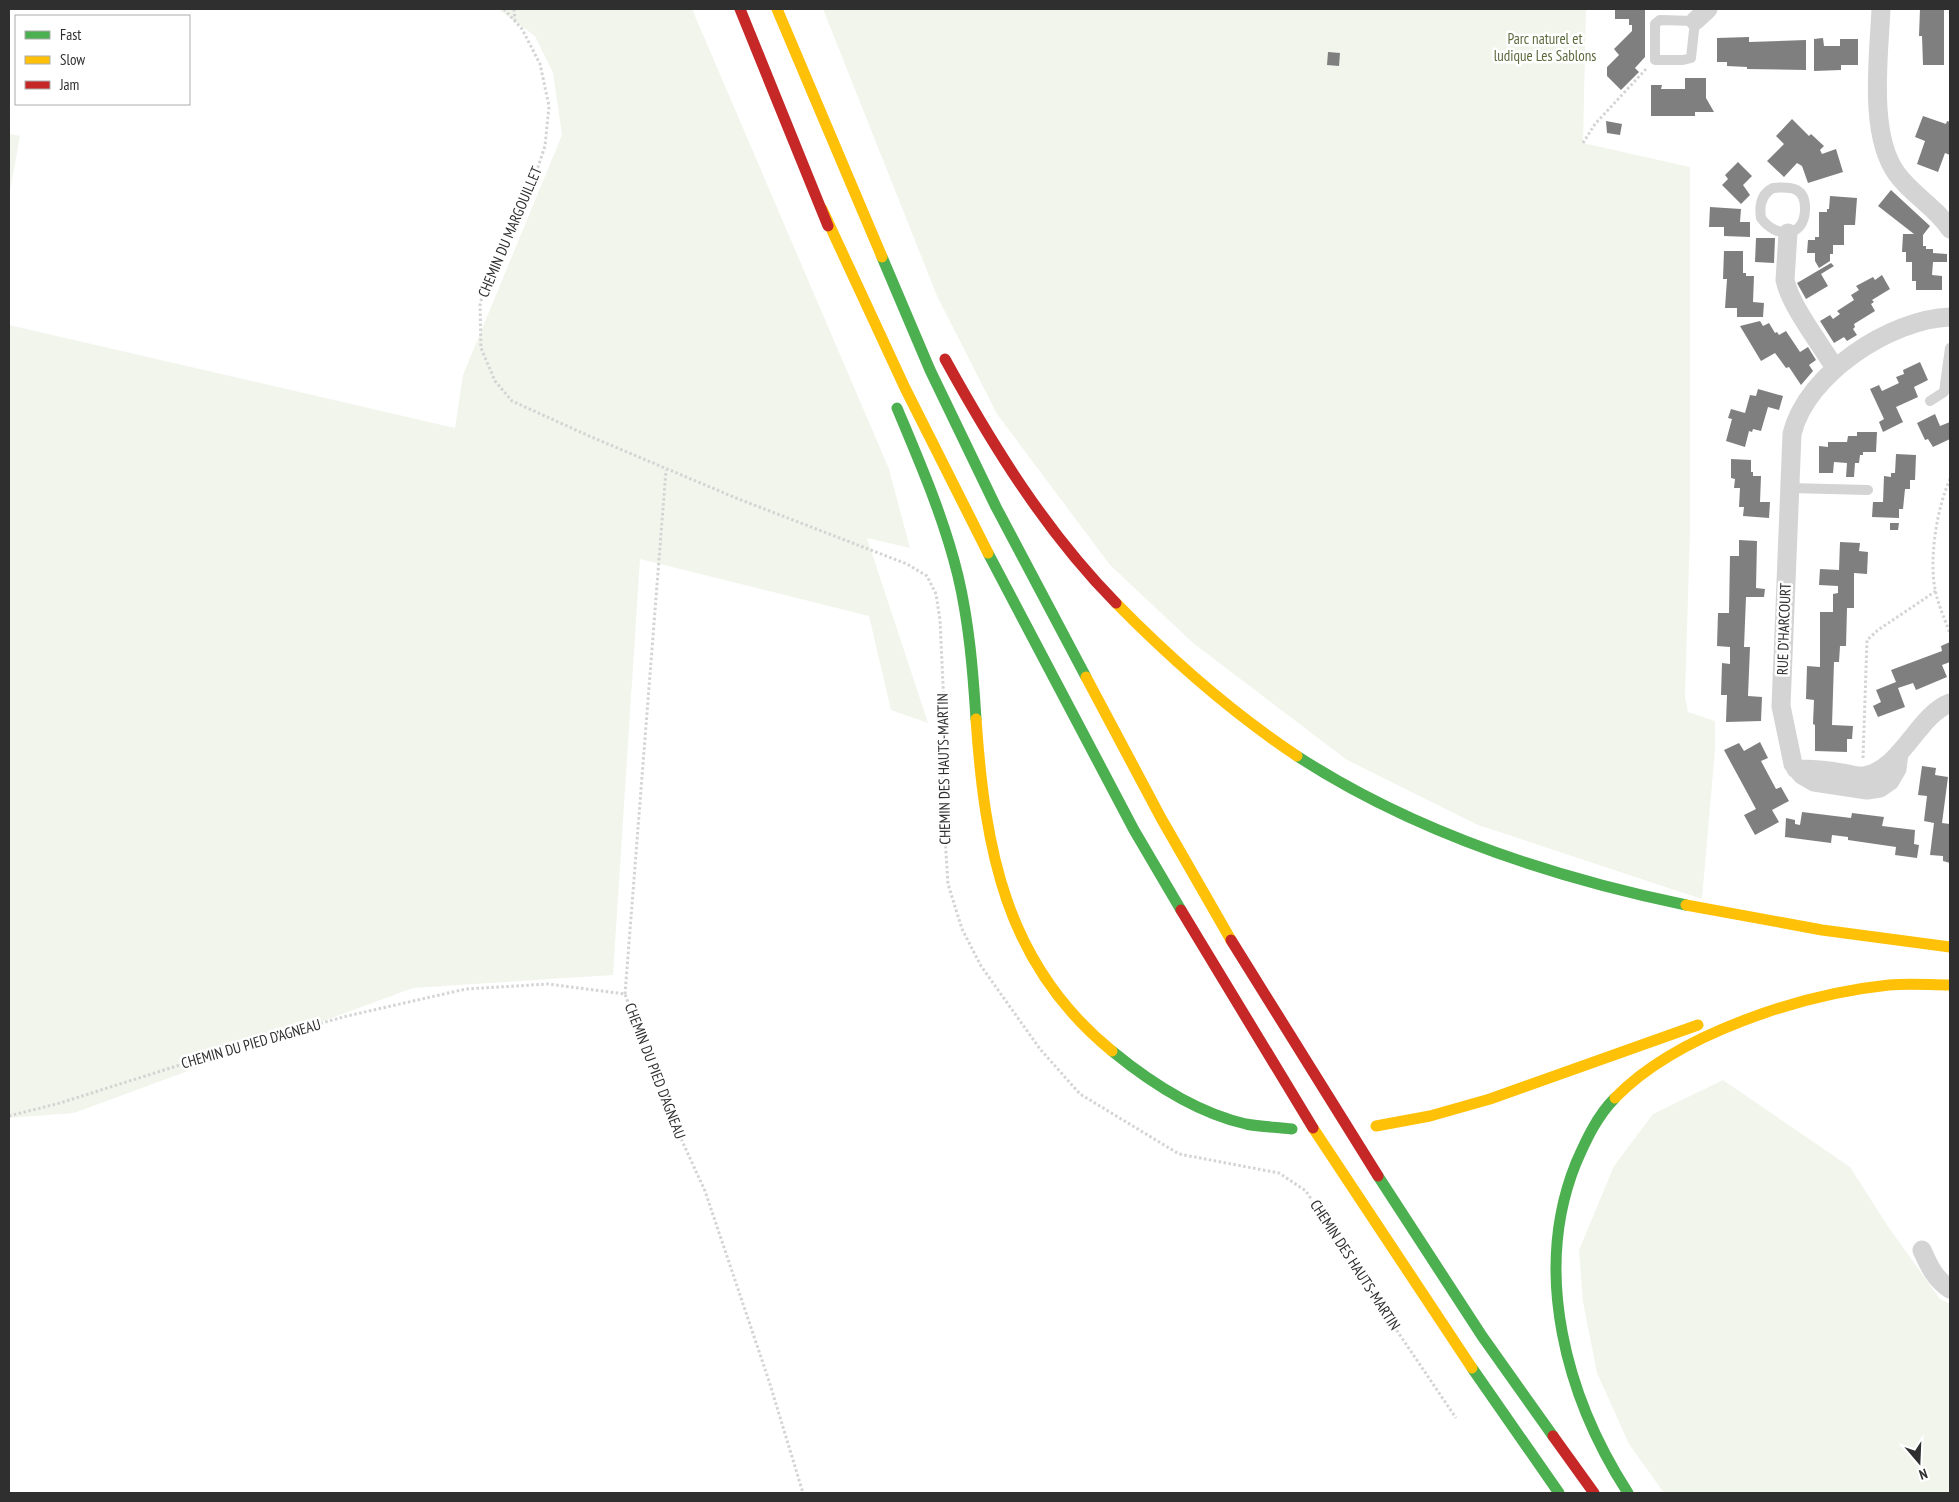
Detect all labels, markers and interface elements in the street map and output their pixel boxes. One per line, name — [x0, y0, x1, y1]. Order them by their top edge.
legend — [15, 15, 190, 105]
text: Fast — [60, 25, 81, 44]
park label: Parc naturel et ludique Les Sablons — [1494, 29, 1596, 65]
text: Slow — [60, 50, 85, 69]
text: Jam — [59, 75, 79, 94]
street label: CHEMIN DU MARGOUILLET — [473, 163, 546, 300]
street label: RUE D'HARCOURT — [1772, 582, 1795, 676]
street label: CHEMIN DES HAUTS-MARTIN — [933, 693, 954, 845]
street label: CHEMIN DU PIED D’AGNEAU — [621, 1000, 690, 1142]
street label: CHEMIN DU PIED D’AGNEAU — [179, 1015, 323, 1073]
street label: CHEMIN DES HAUTS-MARTIN — [1306, 1196, 1405, 1333]
north arrow — [1894, 1437, 1944, 1487]
text: N — [1917, 1465, 1930, 1484]

